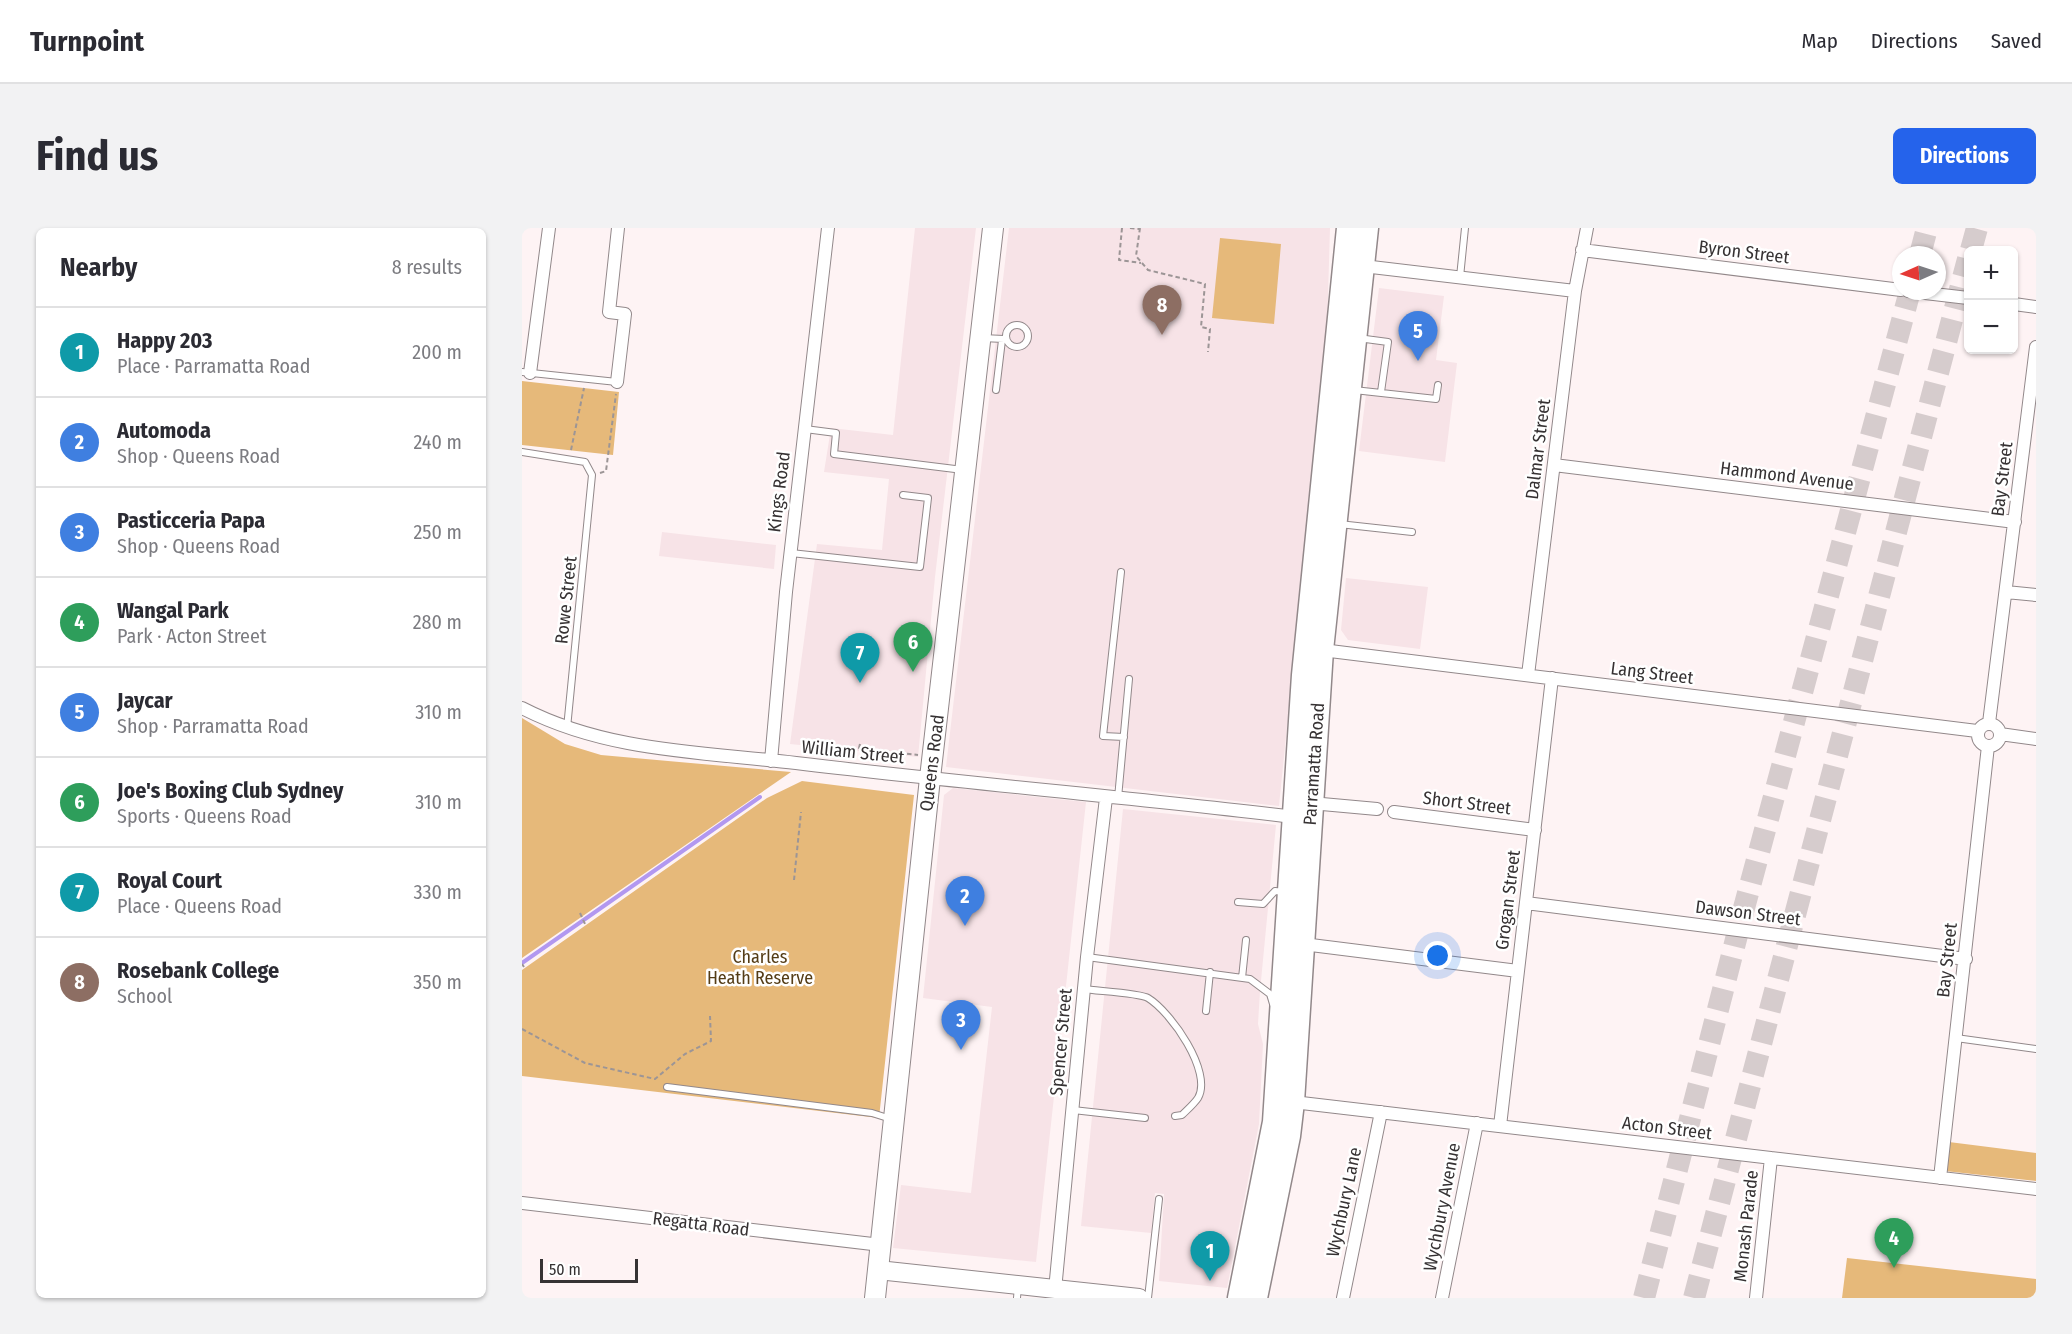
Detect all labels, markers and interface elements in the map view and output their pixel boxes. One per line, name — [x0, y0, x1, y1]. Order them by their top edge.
text: Turnpoint — [30, 25, 144, 58]
text: Map — [1801, 28, 1838, 54]
text: Directions — [1871, 28, 1958, 54]
text: Saved — [1991, 28, 2042, 54]
button: Directions — [1893, 128, 2036, 184]
text: Find us — [36, 131, 158, 181]
street label: Byron Street — [1697, 236, 1791, 268]
north arrow — [1892, 246, 1946, 300]
map controls — [1964, 246, 2018, 354]
button: + — [1964, 246, 2018, 300]
text: Nearby — [60, 252, 137, 283]
text: 8 results — [392, 255, 462, 279]
pin: 8 — [1142, 285, 1182, 335]
button: − — [1964, 300, 2018, 354]
pin: 5 — [1398, 312, 1438, 361]
text: Happy 203 — [117, 327, 212, 354]
text: 1 — [75, 340, 84, 364]
text: 200 m — [412, 340, 462, 364]
text: Place · Parramatta Road — [117, 354, 310, 378]
street label: Dalmar Street — [1521, 397, 1555, 501]
text: Automoda — [117, 417, 211, 444]
text: 2 — [75, 430, 84, 454]
text: 240 m — [413, 430, 462, 454]
street label: Bay Street — [1987, 440, 2017, 518]
text: Shop · Queens Road — [117, 444, 280, 468]
street label: Kings Road — [763, 450, 795, 534]
street label: Hammond Avenue — [1719, 457, 1855, 495]
text: Pasticceria Papa — [117, 507, 265, 534]
text: 3 — [75, 520, 84, 544]
text: 250 m — [414, 520, 462, 544]
text: Shop · Queens Road — [117, 534, 280, 558]
street label: Rowe Street — [550, 555, 582, 645]
text: Wangal Park — [117, 597, 229, 624]
text: 4 — [74, 610, 85, 634]
text: 280 m — [413, 610, 462, 634]
pin: 6 — [894, 622, 932, 672]
text: Park · Acton Street — [117, 624, 266, 648]
pin: 7 — [840, 634, 880, 683]
street label: Lang Street — [1609, 657, 1695, 689]
text: Jaycar — [117, 687, 173, 714]
text: 5 — [75, 700, 84, 724]
text: 310 m — [415, 700, 462, 724]
street label: Parramatta Road — [1299, 702, 1329, 826]
street label: Queens Road — [915, 713, 949, 813]
text: Shop · Parramatta Road — [117, 714, 309, 738]
street label: William Street — [801, 736, 906, 768]
text: Joe's Boxing Club Sydney — [117, 777, 344, 804]
street label: Short Street — [1422, 787, 1512, 819]
text: 6 — [74, 790, 85, 814]
text: 310 m — [415, 790, 462, 814]
text: Sports · Queens Road — [117, 804, 292, 828]
street label: Grogan Street — [1491, 849, 1525, 951]
text: Royal Court — [117, 867, 222, 894]
pin: 2 — [946, 876, 984, 926]
text: 7 — [75, 880, 84, 904]
text: 330 m — [413, 880, 462, 904]
text: Place · Queens Road — [117, 894, 282, 918]
street label: Dawson Street — [1694, 896, 1802, 930]
street label: Bay Street — [1932, 921, 1962, 998]
your location — [1423, 941, 1452, 970]
park label: Charles Heath Reserve — [707, 946, 813, 989]
text: Rosebank College — [117, 957, 279, 984]
text: 8 — [74, 970, 85, 994]
text: 350 m — [413, 970, 462, 994]
text: School — [117, 984, 172, 1008]
street label: Spencer Street — [1045, 987, 1077, 1097]
pin: 3 — [942, 1000, 980, 1050]
street label: Acton Street — [1621, 1112, 1713, 1144]
street label: Wychbury Avenue — [1419, 1141, 1465, 1273]
street label: Wychbury Lane — [1322, 1145, 1366, 1259]
street label: Monash Parade — [1729, 1169, 1763, 1283]
street label: Regatta Road — [651, 1207, 751, 1241]
pin: 4 — [1874, 1218, 1914, 1268]
pin: 1 — [1190, 1232, 1230, 1281]
scale bar — [540, 1256, 638, 1284]
text: 50 m — [549, 1260, 581, 1279]

